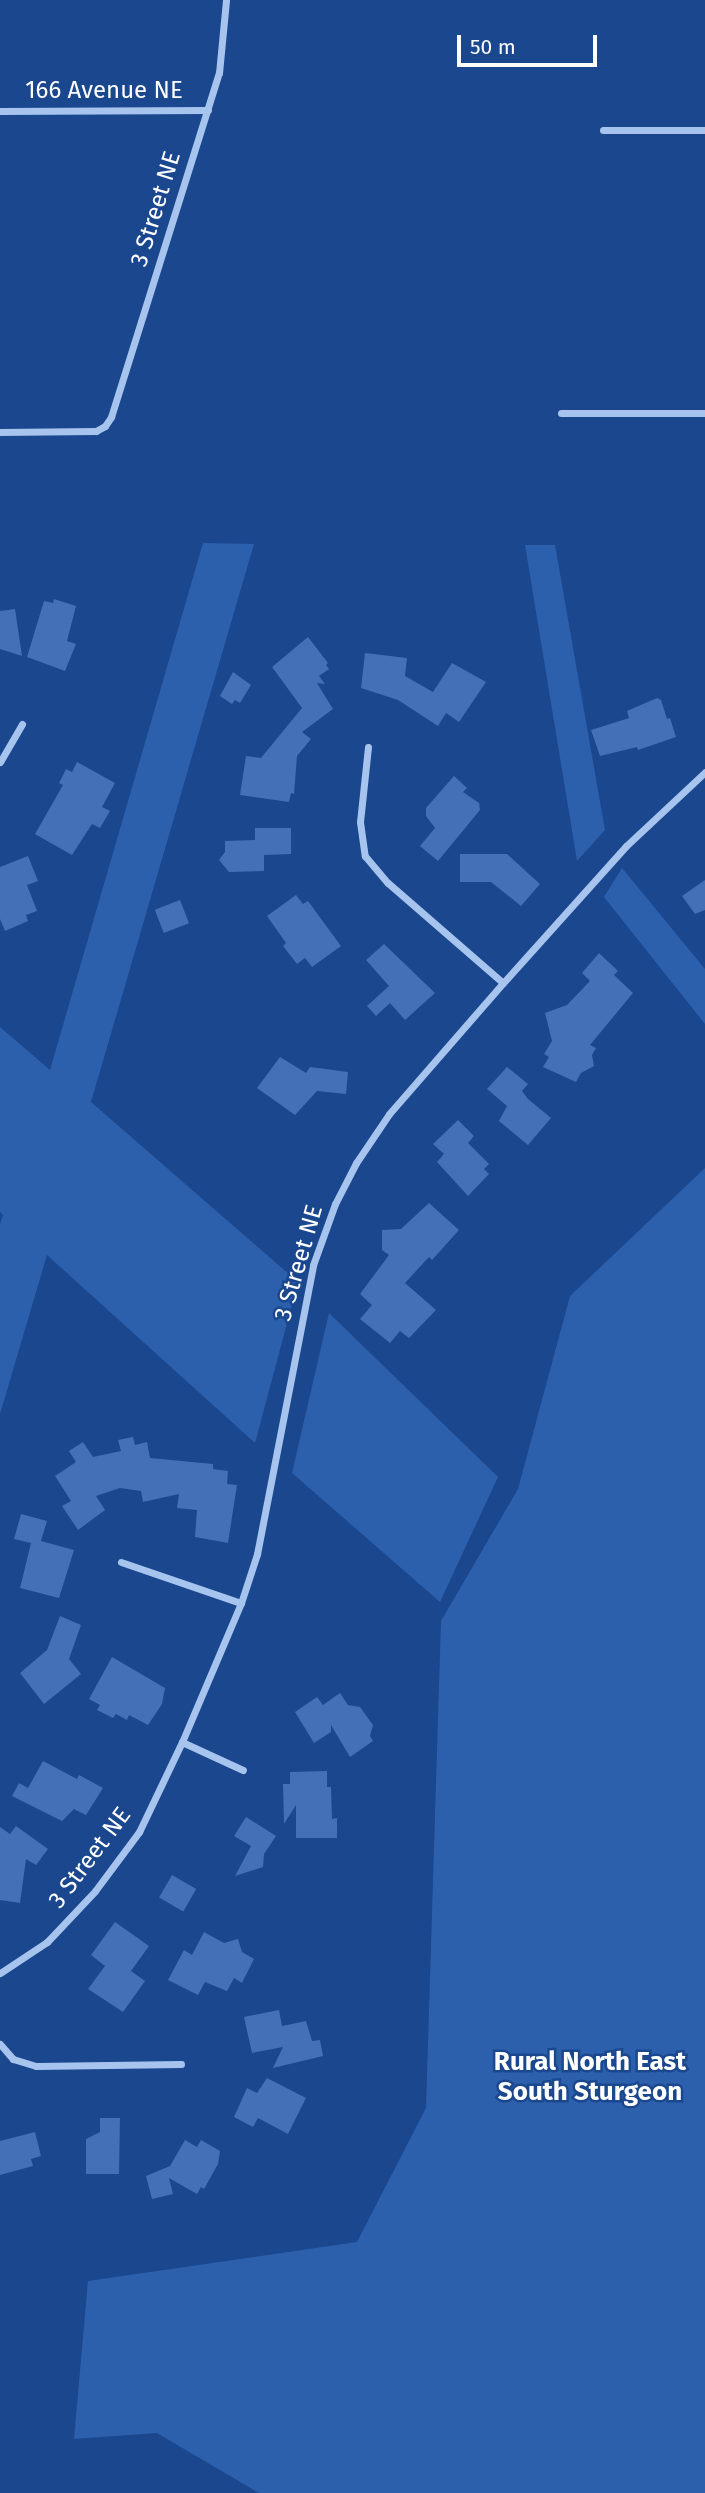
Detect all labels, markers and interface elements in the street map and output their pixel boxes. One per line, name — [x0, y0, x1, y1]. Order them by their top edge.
scale bar — [460, 21, 600, 65]
text: 50 m — [470, 34, 516, 60]
street label: 166 Avenue NE — [25, 77, 183, 105]
street label: 3 Street NE — [125, 148, 187, 270]
street label: 3 Street NE — [269, 1202, 329, 1324]
street label: 3 Street NE — [43, 1802, 137, 1914]
district label: Rural North East South Sturgeon — [494, 2046, 686, 2108]

